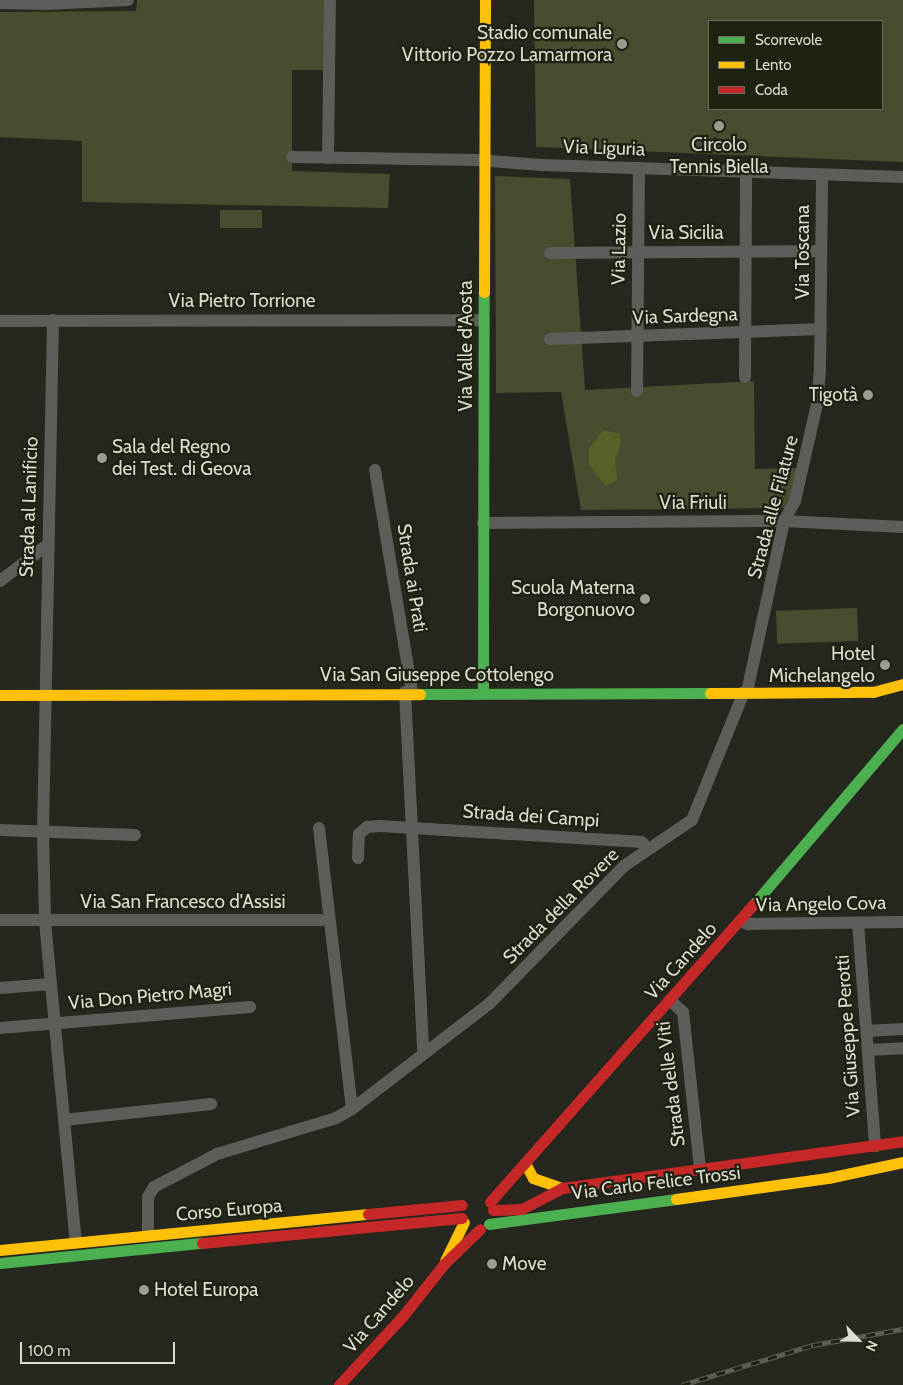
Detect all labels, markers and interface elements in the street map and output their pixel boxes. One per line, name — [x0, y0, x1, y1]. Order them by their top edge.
legend — [708, 20, 883, 110]
place label: Stadio comunale Vittorio Pozzo Lamarmora — [402, 22, 612, 66]
text: Scorrevole — [755, 31, 822, 49]
marker: Stadio comunale Vittorio Pozzo Lamarmora — [616, 38, 628, 50]
text: Lento — [755, 56, 792, 74]
text: Coda — [755, 81, 788, 99]
marker: Circolo Tennis Biella — [713, 120, 725, 132]
place label: Circolo Tennis Biella — [670, 134, 768, 178]
street label: Via Liguria — [563, 135, 645, 161]
street label: Via Toscana — [792, 205, 814, 299]
street label: Via Lazio — [607, 213, 631, 285]
street label: Via Sicilia — [648, 222, 724, 244]
street label: Via Valle d'Aosta — [455, 280, 477, 412]
street label: Via Pietro Torrione — [168, 290, 316, 312]
street label: Via Sardegna — [632, 303, 738, 329]
place label: Tigotà — [809, 384, 858, 406]
marker: Tigotà — [862, 389, 874, 401]
street label: Strada alle Filature — [743, 433, 803, 581]
street label: Strada al Lanificio — [15, 436, 43, 578]
place label: Sala del Regno dei Test. di Geova — [112, 436, 251, 480]
marker: Sala del Regno dei Test. di Geova — [96, 452, 108, 464]
street label: Via Friuli — [659, 492, 727, 514]
street label: Strada ai Prati — [392, 522, 432, 634]
place label: Scuola Materna Borgonuovo — [511, 577, 635, 621]
marker: Scuola Materna Borgonuovo — [639, 593, 651, 605]
place label: Hotel Michelangelo — [769, 643, 875, 687]
marker: Hotel Michelangelo — [879, 659, 891, 671]
street label: Via San Giuseppe Cottolengo — [320, 664, 554, 686]
street label: Strada dei Campi — [462, 800, 600, 832]
street label: Strada della Rovere — [498, 843, 624, 969]
street label: Via San Francesco d'Assisi — [80, 891, 286, 913]
street label: Via Angelo Cova — [756, 891, 886, 917]
street label: Via Candelo — [640, 918, 722, 1004]
street label: Via Giuseppe Perotti — [831, 954, 865, 1118]
street label: Via Don Pietro Magri — [67, 977, 233, 1015]
street label: Strada delle Viti — [652, 1020, 690, 1148]
street label: Via Carlo Felice Trossi — [570, 1161, 742, 1205]
street label: Corso Europa — [175, 1194, 283, 1226]
place label: Move — [502, 1253, 546, 1275]
marker: Move — [486, 1258, 498, 1270]
street label: Via Candelo — [339, 1270, 419, 1358]
place label: Hotel Europa — [154, 1279, 258, 1301]
marker: Hotel Europa — [138, 1284, 150, 1296]
north arrow — [833, 1315, 883, 1365]
scale bar — [22, 1332, 178, 1364]
text: N — [861, 1338, 882, 1354]
text: 100 m — [28, 1342, 70, 1360]

